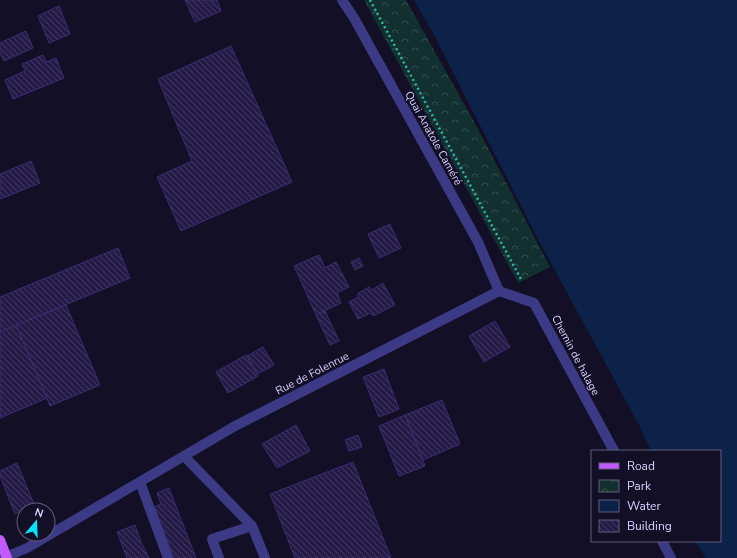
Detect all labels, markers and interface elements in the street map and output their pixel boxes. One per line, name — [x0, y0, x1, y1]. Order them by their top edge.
street label: Quai Anatole Caméré — [401, 88, 466, 188]
street label: Chemin de halage — [548, 312, 603, 398]
street label: Rue de Folenrue — [273, 348, 352, 398]
legend — [591, 450, 721, 542]
text: Road — [627, 458, 655, 474]
text: Park — [627, 478, 652, 494]
text: Water — [627, 498, 661, 514]
north arrow — [16, 502, 56, 542]
text: N — [33, 505, 45, 521]
text: Building — [627, 518, 672, 534]

